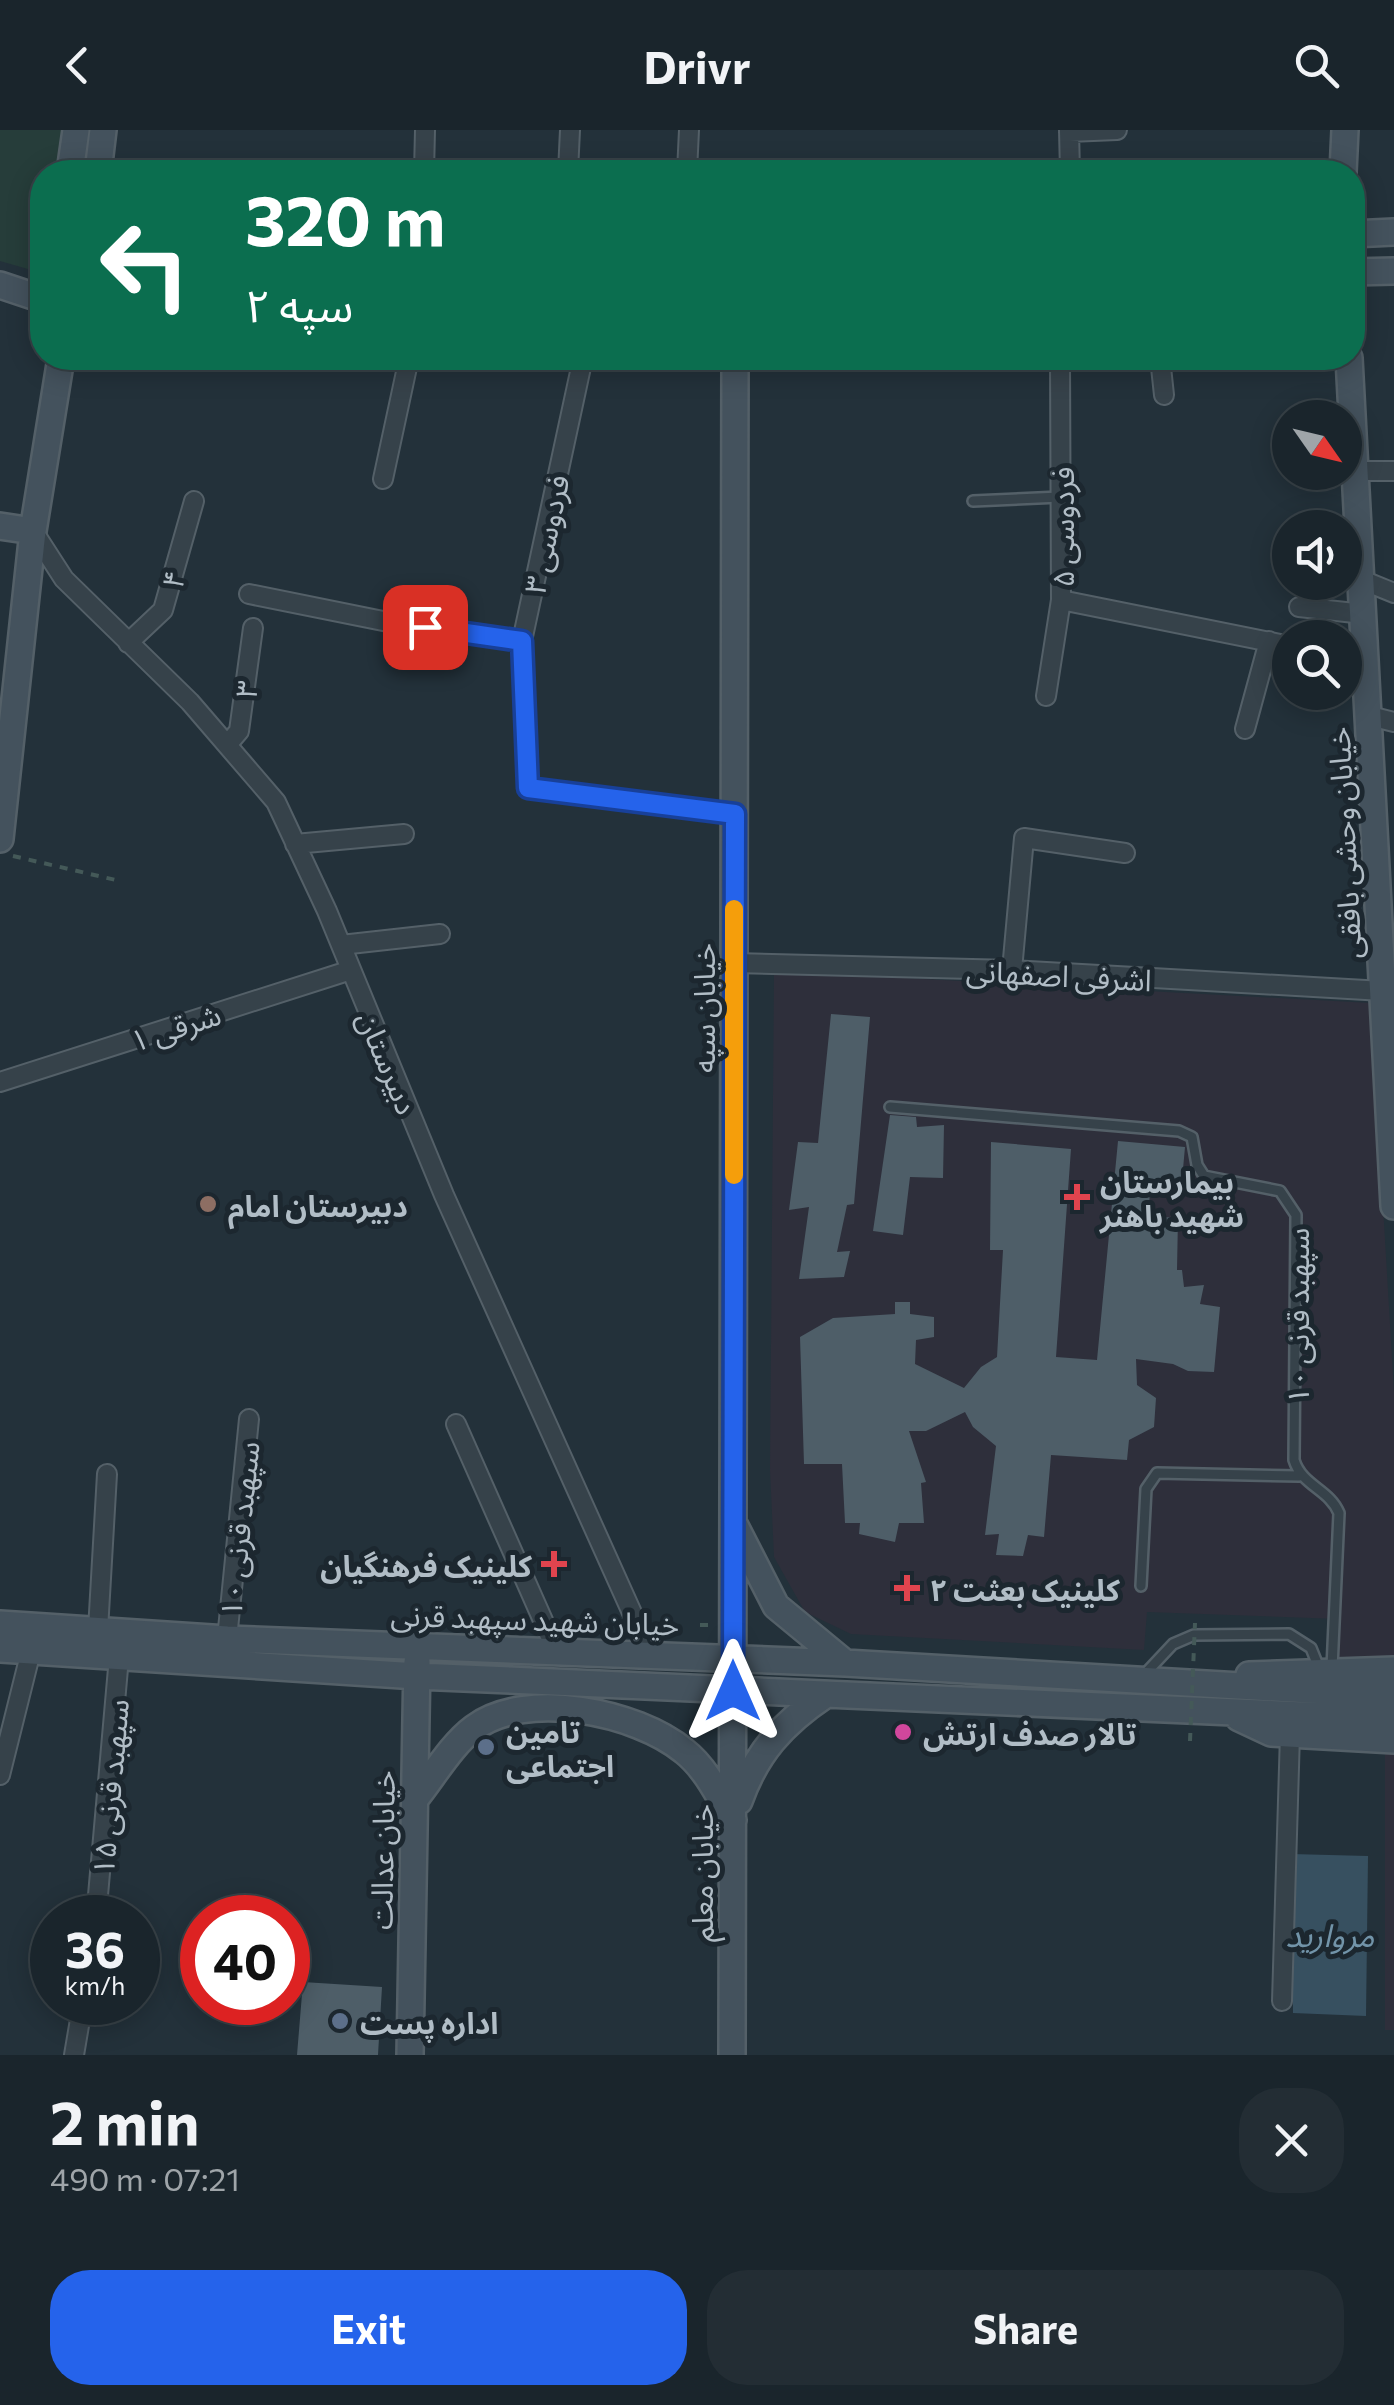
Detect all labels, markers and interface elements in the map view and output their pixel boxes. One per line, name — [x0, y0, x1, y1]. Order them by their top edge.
icon: back — [50, 38, 105, 93]
text: Drivr — [643, 38, 751, 93]
icon: search — [1289, 38, 1344, 93]
text: 320 m — [245, 175, 446, 260]
icon: left — [80, 200, 210, 330]
text: سپه ۲ — [245, 276, 353, 331]
north arrow — [1272, 400, 1362, 490]
map controls — [1272, 400, 1362, 710]
street label: فردوسی ۵ — [1043, 467, 1081, 587]
street label: فردوسی ۳ — [514, 471, 577, 597]
button: sound — [1272, 510, 1362, 600]
street label: ۴ — [152, 566, 192, 592]
pin — [383, 585, 468, 670]
icon: arrive — [398, 600, 453, 655]
button: search — [1272, 620, 1362, 710]
street label: ۳ — [225, 678, 265, 700]
street label: خیابان وحشی بافقی — [1318, 726, 1369, 960]
street label: خیابان سپه — [684, 943, 724, 1073]
street label: اشرفی اصفهانی — [965, 951, 1153, 998]
street label: شرقی ۱ — [125, 994, 225, 1059]
street label: دبیرستان — [350, 1005, 427, 1120]
place label: بیمارستان شهید باهنر — [1098, 1162, 1244, 1234]
marker: بیمارستان شهید باهنر — [1064, 1184, 1090, 1210]
place label: دبیرستان امام — [228, 1186, 408, 1230]
marker: دبیرستان امام — [197, 1193, 219, 1215]
street label: سپهبد قرنی ۱۰ — [1278, 1228, 1318, 1404]
street label: سپهبد قرنی ۱۰ — [210, 1439, 269, 1619]
place label: کلینیک فرهنگیان — [320, 1546, 532, 1584]
marker: کلینیک فرهنگیان — [541, 1551, 567, 1577]
place label: کلینیک بعثت ۲ — [930, 1570, 1120, 1608]
marker: کلینیک بعثت ۲ — [894, 1575, 920, 1601]
street label: خیابان شهید سپهبد قرنی — [390, 1594, 680, 1645]
position arrow — [681, 1639, 785, 1743]
street label: سپهبد قرنی ۱۵ — [83, 1697, 138, 1877]
place label: تامین اجتماعی — [506, 1712, 614, 1784]
place label: تالار صدف ارتش — [923, 1714, 1137, 1752]
marker: تالار صدف ارتش — [892, 1721, 914, 1743]
marker: تامین اجتماعی — [475, 1736, 497, 1758]
street label: خیابان عدالت — [361, 1770, 402, 1930]
street label: خیابان معلم — [682, 1804, 726, 1942]
speed limit sign: 40 — [180, 1895, 310, 2025]
water label: مروارید — [1286, 1914, 1375, 1955]
text: 36 — [65, 1917, 125, 1978]
text: km/h — [65, 1970, 125, 2000]
place label: اداره پست — [360, 2003, 498, 2043]
marker: اداره پست — [329, 2010, 351, 2032]
text: 2 min — [50, 2084, 199, 2157]
button: close — [1239, 2088, 1344, 2193]
text: 490 m · 07:21 — [50, 2158, 240, 2198]
button: Exit — [50, 2270, 687, 2385]
button: Share — [707, 2270, 1344, 2385]

